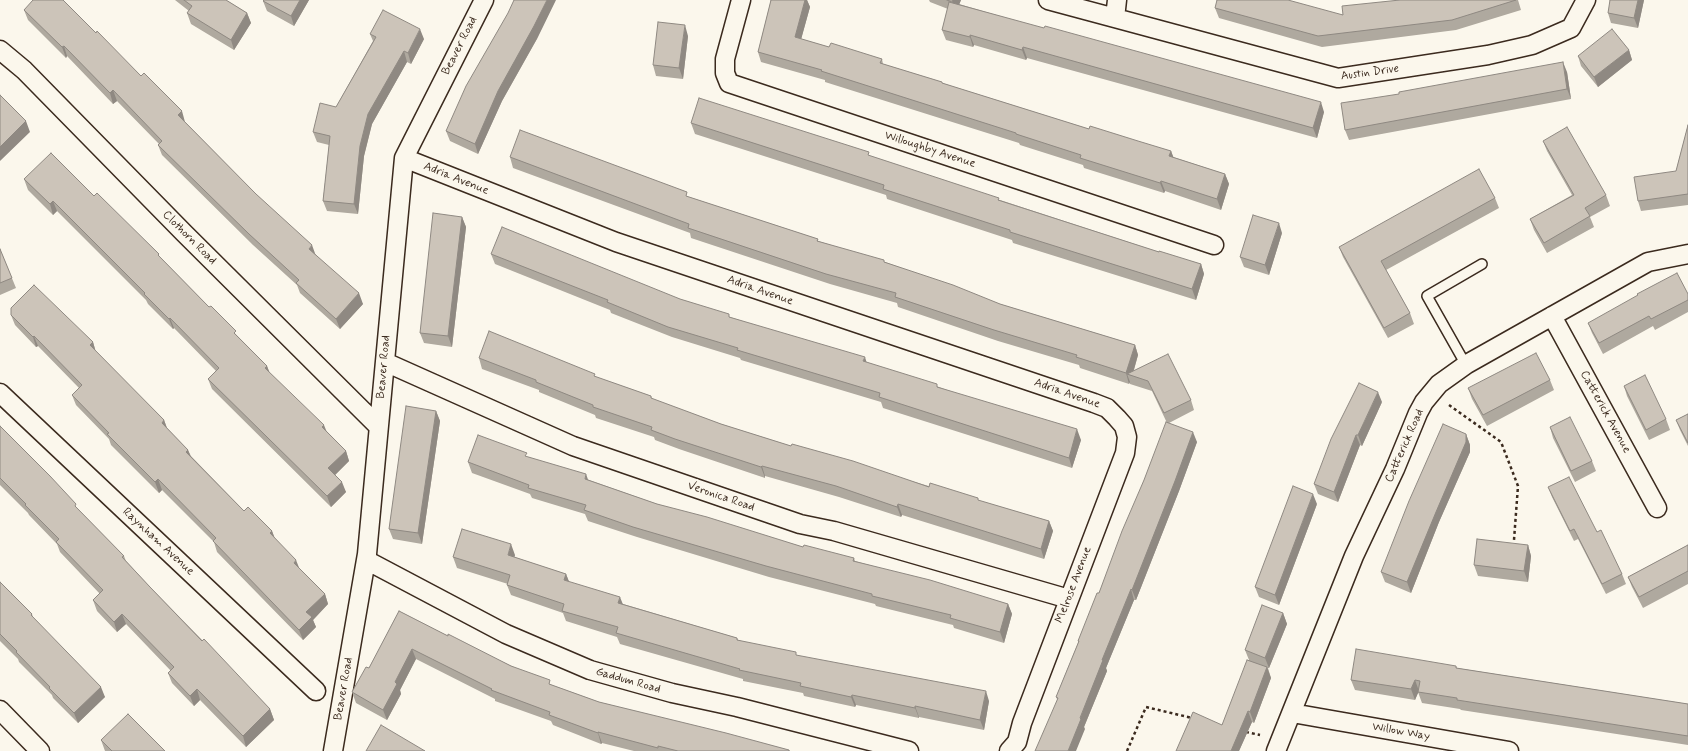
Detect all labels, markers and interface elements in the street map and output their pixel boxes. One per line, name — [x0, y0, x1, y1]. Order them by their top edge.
street label: Beaver Road — [439, 14, 481, 78]
street label: Austin Drive — [1340, 62, 1400, 84]
street label: Willoughby Avenue — [883, 128, 977, 172]
street label: Adria Avenue — [421, 159, 491, 199]
street label: Clothorn Road — [159, 208, 219, 268]
street label: Adria Avenue — [725, 273, 795, 309]
street label: Beaver Road — [374, 335, 394, 399]
street label: Catterick Avenue — [1576, 368, 1634, 456]
street label: Adria Avenue — [1032, 376, 1102, 412]
street label: Catterick Road — [1382, 407, 1428, 485]
street label: Veronica Road — [686, 479, 756, 515]
street label: Raynham Avenue — [119, 505, 197, 579]
street label: Melrose Avenue — [1053, 545, 1095, 625]
street label: Beaver Road — [331, 656, 357, 722]
street label: Gaddum Road — [594, 665, 662, 697]
street label: Willow Way — [1371, 720, 1431, 744]

